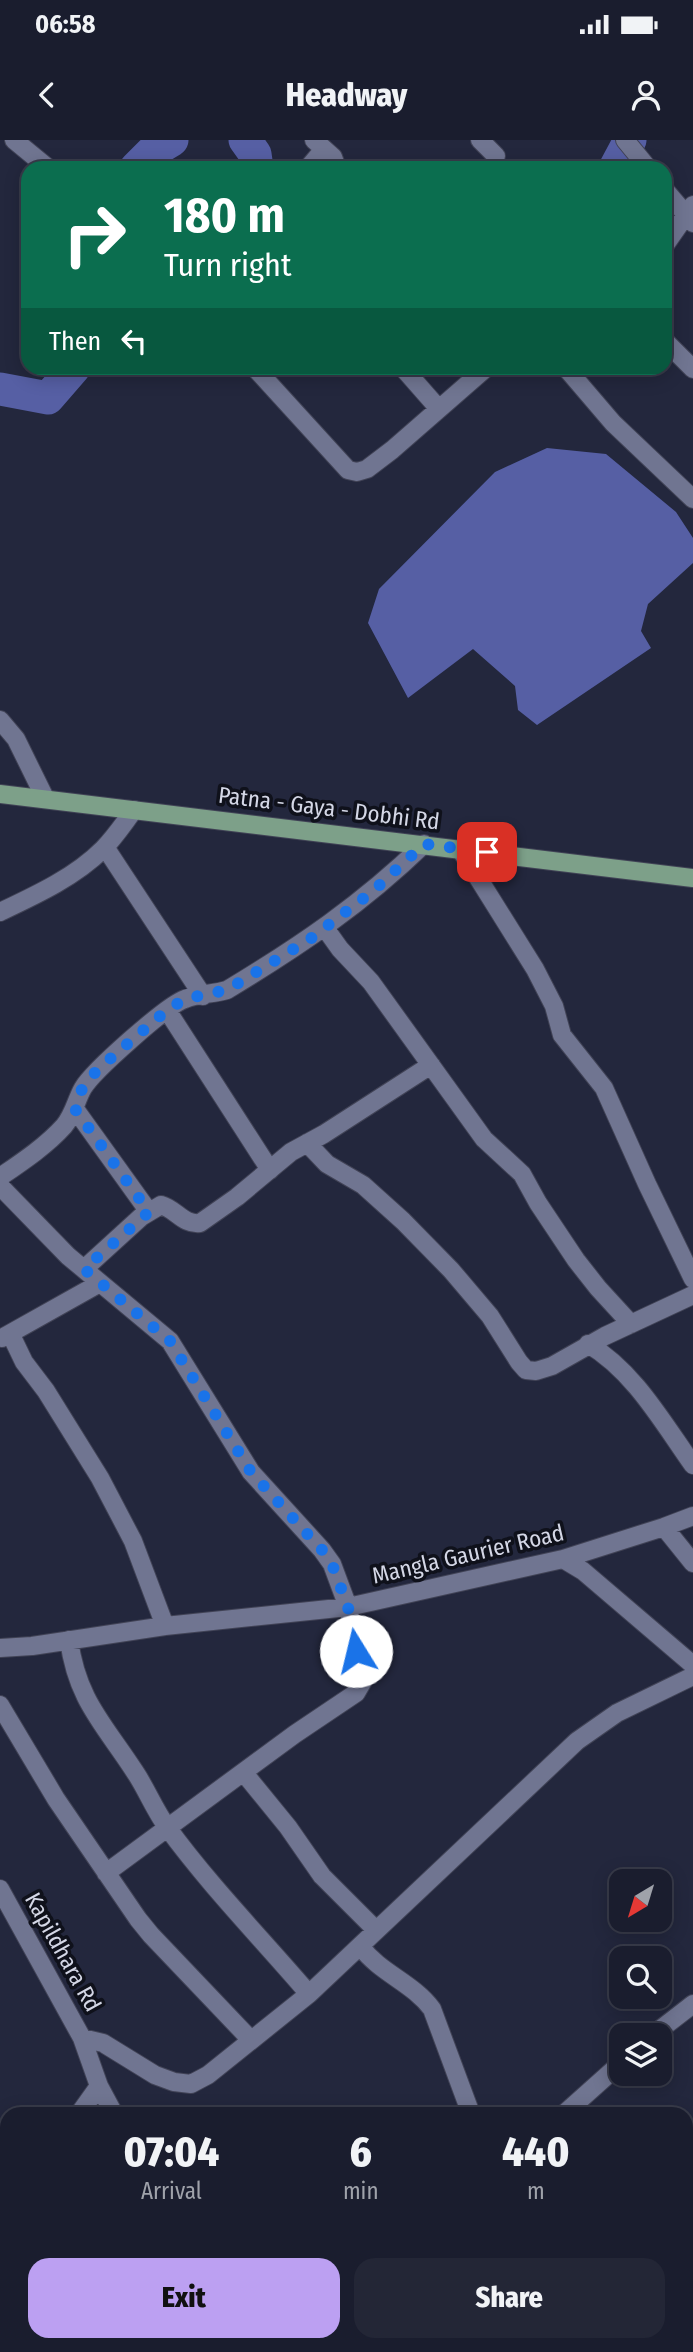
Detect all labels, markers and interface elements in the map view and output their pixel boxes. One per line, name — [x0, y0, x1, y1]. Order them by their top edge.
text: 06:58 — [35, 9, 95, 40]
icon: back — [28, 76, 66, 114]
text: Headway — [286, 76, 407, 114]
icon: person — [627, 76, 665, 114]
text: 180 m — [164, 186, 285, 245]
icon: right — [49, 189, 140, 280]
text: Turn right — [164, 246, 291, 284]
icon: left — [115, 322, 153, 360]
text: Then — [49, 326, 101, 357]
street label: Patna - Gaya - Dobhi Rd — [217, 781, 441, 835]
pin — [457, 822, 517, 882]
icon: arrive — [468, 833, 506, 871]
street label: Mangla Gaurier Road — [369, 1518, 567, 1590]
position arrow — [319, 1614, 393, 1688]
north arrow — [609, 1869, 672, 1932]
map controls — [609, 1869, 672, 2086]
street label: Kapildhara Rd — [19, 1888, 107, 2016]
button: search — [609, 1946, 672, 2009]
button: layers — [609, 2023, 672, 2086]
text: 07:04 — [124, 2127, 219, 2177]
text: 6 — [350, 2127, 372, 2177]
text: 440 — [502, 2127, 569, 2177]
text: Arrival — [141, 2177, 202, 2205]
text: min — [343, 2177, 379, 2205]
text: m — [527, 2177, 545, 2205]
button: Exit — [28, 2258, 340, 2338]
button: Share — [354, 2258, 665, 2338]

